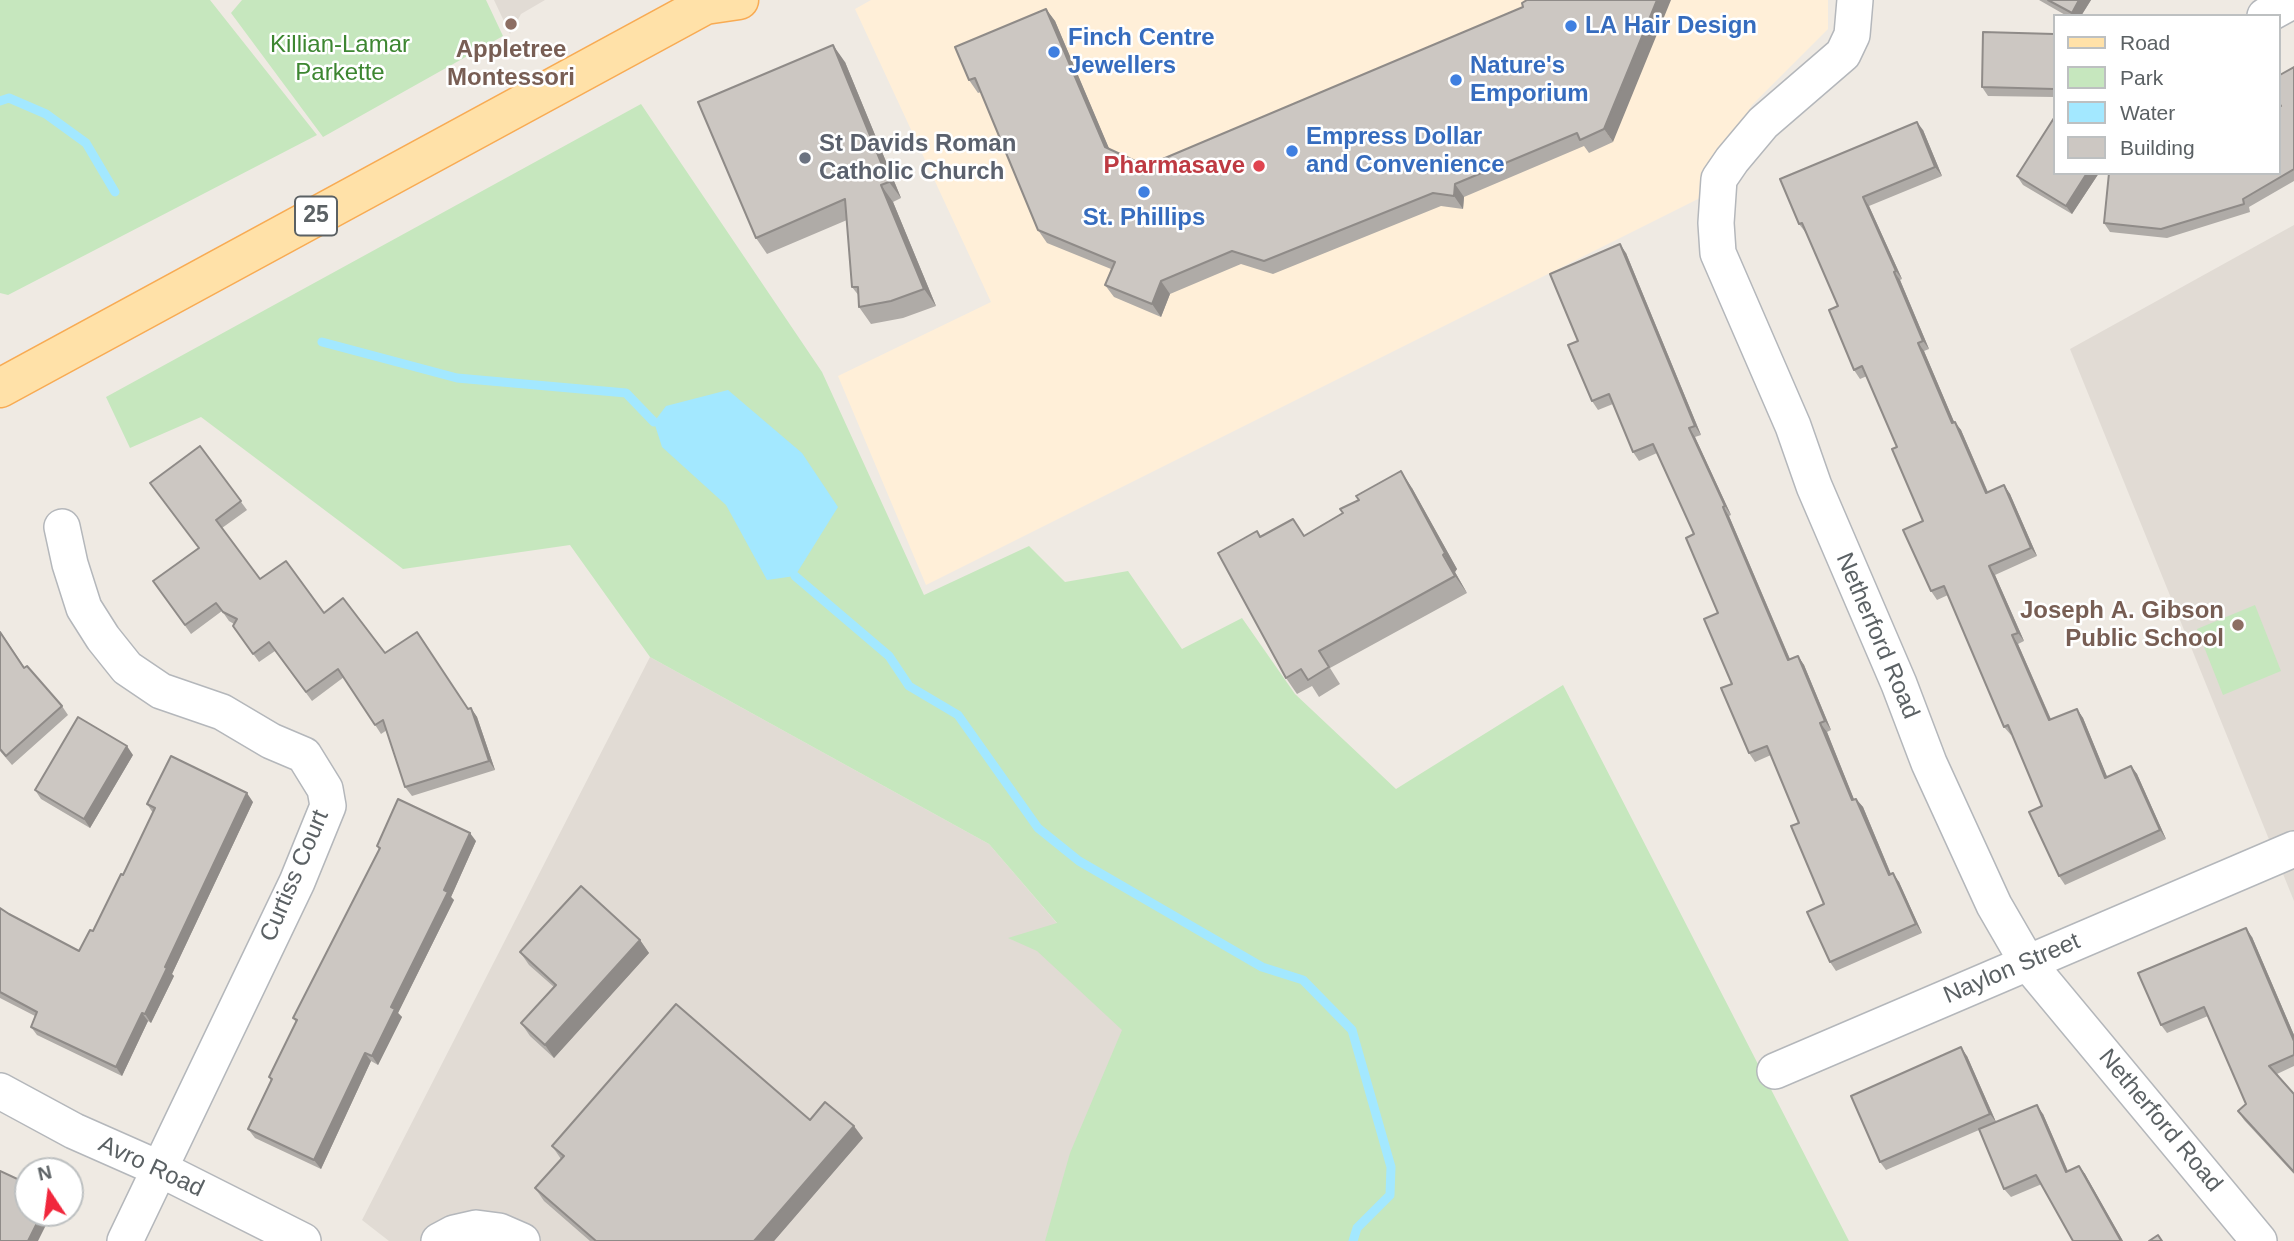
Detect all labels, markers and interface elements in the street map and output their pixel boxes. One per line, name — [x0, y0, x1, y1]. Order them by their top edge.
place label: LA Hair Design — [1585, 12, 1757, 40]
legend — [2052, 14, 2280, 175]
marker: Appletree Montessori — [503, 16, 519, 32]
marker: LA Hair Design — [1563, 18, 1579, 34]
place label: Finch Centre Jewellers — [1068, 24, 1215, 80]
park label: Killian-Lamar Parkette — [270, 31, 410, 87]
text: Road — [2120, 31, 2170, 54]
place label: Appletree Montessori — [447, 36, 575, 92]
marker: Finch Centre Jewellers — [1046, 44, 1062, 60]
place label: Nature's Emporium — [1470, 52, 1589, 108]
text: Park — [2120, 66, 2163, 89]
marker: Nature's Emporium — [1448, 72, 1464, 88]
text: Water — [2120, 101, 2175, 124]
place label: Empress Dollar and Convenience — [1306, 123, 1505, 179]
place label: St Davids Roman Catholic Church — [819, 130, 1016, 186]
text: Building — [2120, 136, 2195, 159]
marker: Empress Dollar and Convenience — [1284, 143, 1300, 159]
marker: St Davids Roman Catholic Church — [797, 150, 813, 166]
place label: Pharmasave — [1104, 152, 1245, 180]
marker: Pharmasave — [1251, 158, 1267, 174]
marker: St. Phillips — [1136, 184, 1152, 200]
road number: 25 — [295, 196, 337, 236]
place label: St. Phillips — [1083, 204, 1205, 232]
street label: Netherford Road — [1829, 549, 1925, 723]
place label: Joseph A. Gibson Public School — [2020, 597, 2224, 653]
marker: Joseph A. Gibson Public School — [2230, 617, 2246, 633]
street label: Curtiss Court — [254, 806, 336, 946]
street label: Naylon Street — [1939, 927, 2085, 1011]
street label: Netherford Road — [2092, 1044, 2228, 1198]
street label: Avro Road — [94, 1130, 208, 1204]
north arrow — [14, 1157, 84, 1227]
text: N — [36, 1161, 54, 1185]

